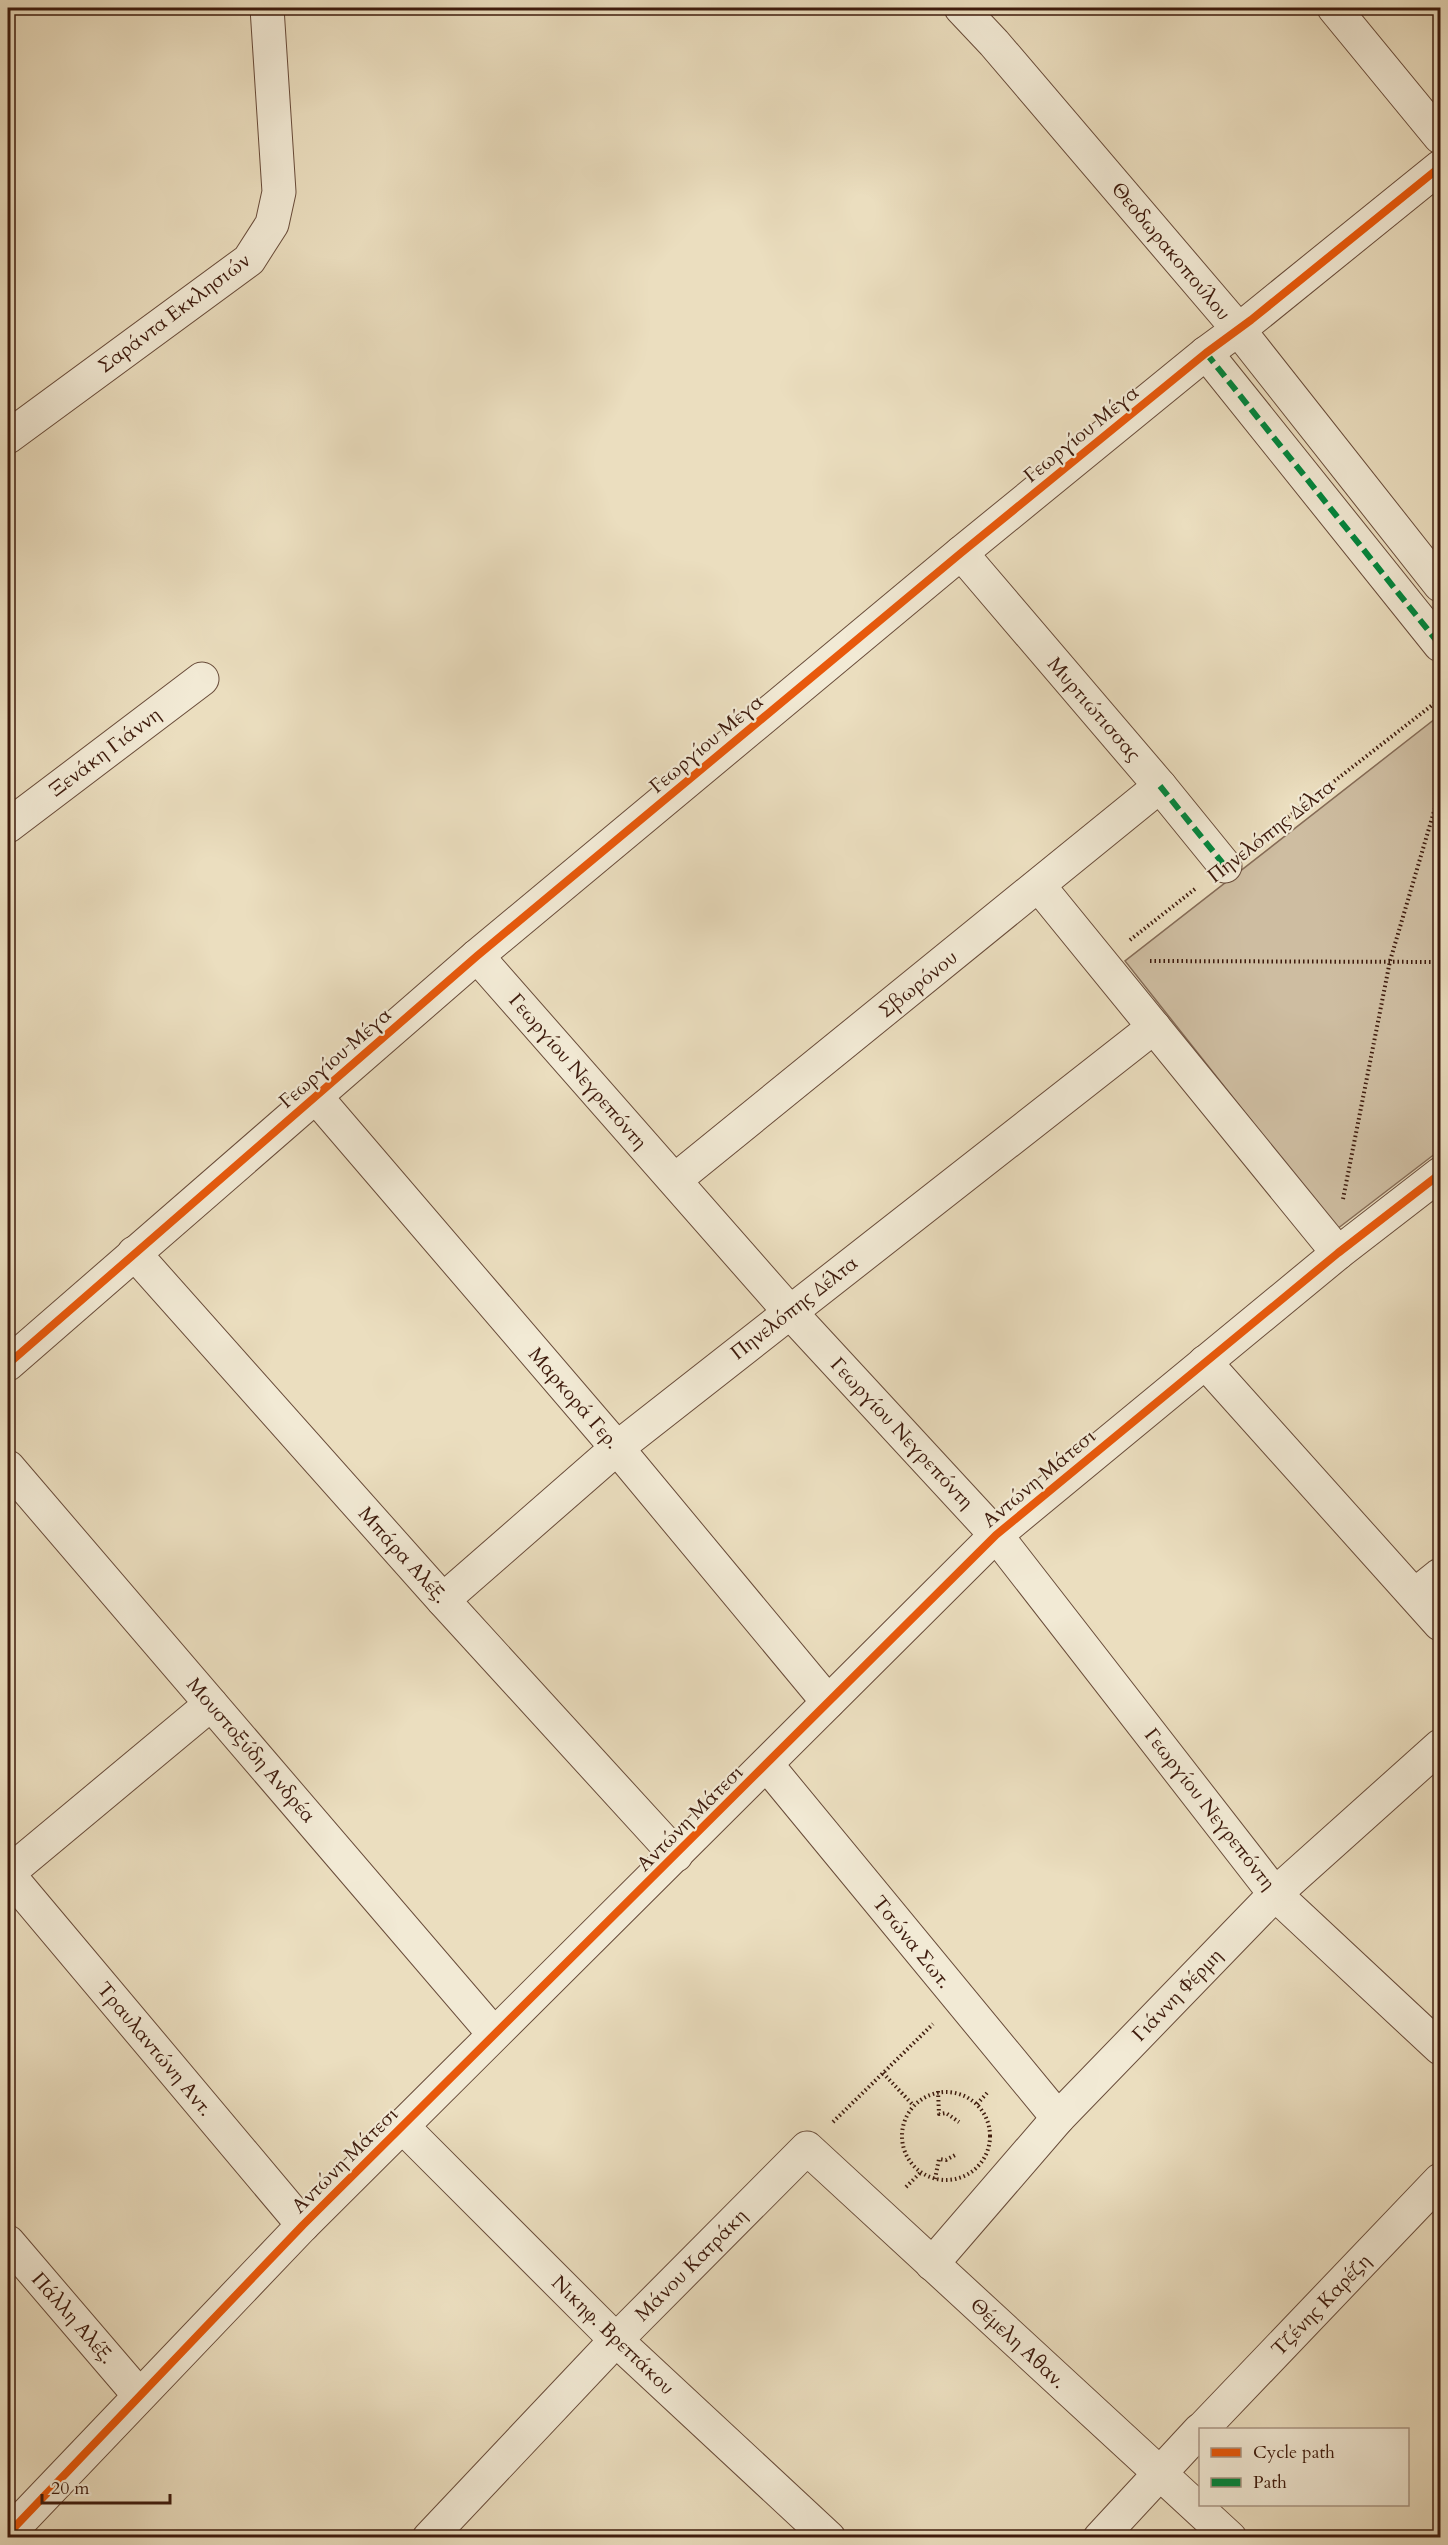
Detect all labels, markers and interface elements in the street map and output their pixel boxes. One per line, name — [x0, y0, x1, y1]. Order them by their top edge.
street label: Θεοδωρακοπούλου — [1105, 176, 1237, 326]
street label: Σαράντα Εκκλησιών — [92, 247, 256, 379]
street label: Γεωργίου Μέγα — [1018, 379, 1144, 489]
street label: Μυρτιώτισσας — [1041, 651, 1147, 767]
street label: Γεωργίου Μέγα — [644, 689, 768, 799]
street label: Ξενάκη Γιάννη — [44, 701, 166, 803]
street label: Πηνελόπης Δέλτα — [1202, 773, 1340, 889]
street label: Σβωρόνου — [873, 944, 963, 1024]
street label: Γεωργίου Νεγρεπόντη — [503, 987, 653, 1155]
street label: Γεωργίου Μέγα — [273, 1002, 397, 1114]
street label: Πηνελόπης Δέλτα — [725, 1250, 863, 1366]
street label: Μαρκορά Γερ. — [522, 1341, 626, 1455]
street label: Γεωργίου Νεγρεπόντη — [824, 1351, 980, 1515]
street label: Αντώνη Μάτεσι — [976, 1422, 1102, 1534]
street label: Μπάρα Αλέξ. — [352, 1501, 454, 1609]
street label: Μουστοξύδη Ανδρέα — [180, 1672, 322, 1828]
street label: Γεωργίου Νεγρεπόντη — [1138, 1723, 1282, 1895]
street label: Αντώνη Μάτεσι — [631, 1758, 750, 1877]
street label: Τσώνα Σωτ. — [866, 1890, 958, 1994]
street label: Γιάννη Φέρμη — [1126, 1943, 1228, 2047]
street label: Τραυλαντώνη Αντ. — [91, 1976, 219, 2122]
street label: Αντώνη Μάτεσι — [286, 2100, 405, 2219]
street label: Μάνου Κατράκη — [629, 2203, 753, 2327]
street label: Τζένης Καρέζη — [1265, 2248, 1377, 2362]
street label: Πάλλη Αλέξ. — [26, 2266, 120, 2370]
street label: Νικηφ. Βρεττάκου — [546, 2269, 680, 2401]
street label: Θέμελη Αθαν. — [964, 2292, 1072, 2394]
legend — [1199, 2428, 1409, 2506]
text: Cycle path — [1253, 2440, 1335, 2465]
scale bar — [42, 2467, 170, 2505]
text: Path — [1253, 2470, 1287, 2495]
text: 20 m — [51, 2476, 90, 2501]

